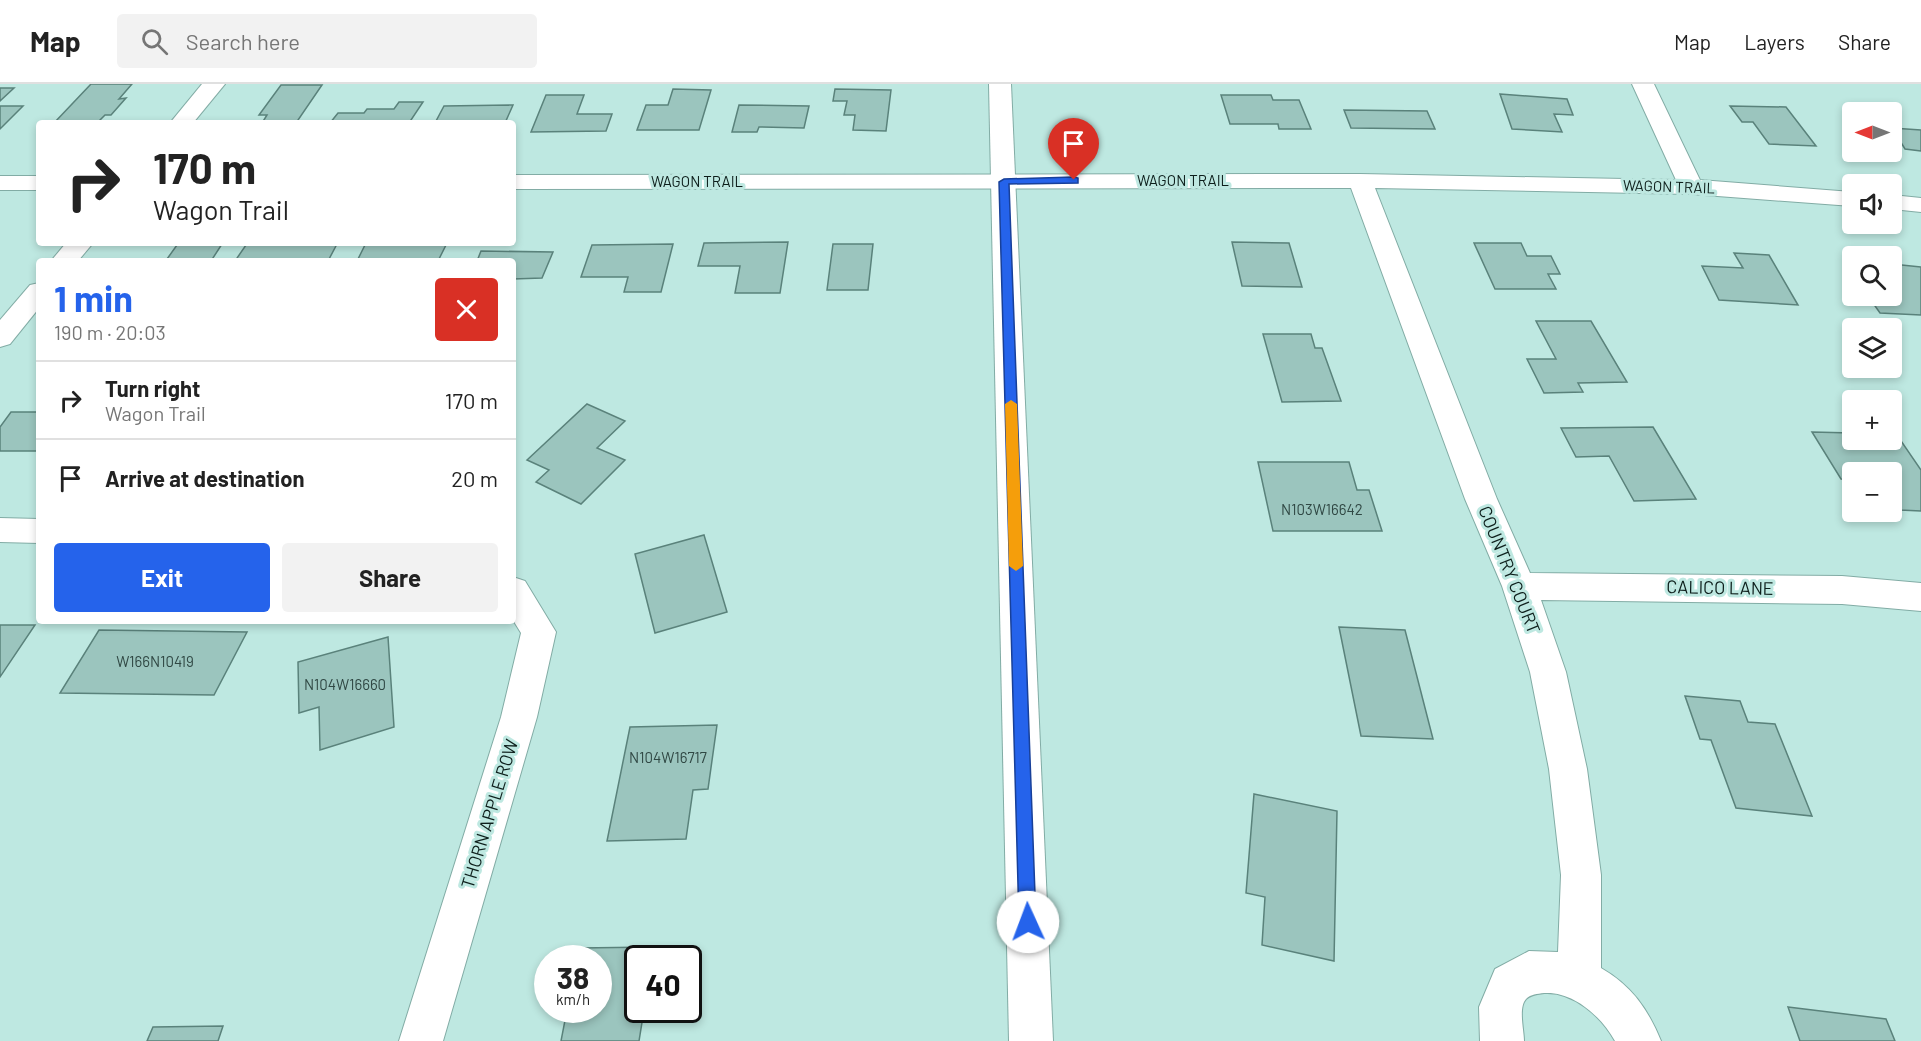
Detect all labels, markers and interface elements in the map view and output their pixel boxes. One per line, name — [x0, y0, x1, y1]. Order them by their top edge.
search box — [117, 14, 537, 68]
text: Map — [30, 24, 81, 58]
icon: search — [138, 25, 171, 58]
text: Search here — [186, 28, 300, 54]
text: Map — [1674, 29, 1711, 54]
text: Layers — [1744, 29, 1805, 54]
text: Share — [1838, 29, 1891, 54]
north arrow — [1842, 102, 1902, 162]
map controls — [1842, 102, 1902, 522]
pin — [1048, 118, 1099, 180]
icon: arrive — [1057, 127, 1090, 160]
text: 170 m — [153, 142, 256, 192]
icon: right — [54, 144, 132, 222]
street label: WAGON TRAIL — [1137, 171, 1229, 189]
street label: WAGON TRAIL — [651, 172, 743, 190]
button: sound — [1842, 174, 1902, 234]
street label: WAGON TRAIL — [1623, 175, 1715, 197]
text: Wagon Trail — [153, 193, 289, 225]
button: search — [1842, 246, 1902, 306]
text: 1 min — [54, 276, 133, 319]
button: close — [435, 278, 498, 341]
button: layers — [1842, 318, 1902, 378]
text: 190 m · 20:03 — [54, 320, 166, 344]
text: Turn right — [105, 375, 200, 401]
icon: right — [54, 384, 87, 417]
text: 170 m — [445, 387, 498, 413]
button: + — [1842, 390, 1902, 450]
text: Wagon Trail — [105, 401, 206, 425]
icon: arrive — [54, 462, 87, 495]
button: − — [1842, 462, 1902, 522]
text: Arrive at destination — [105, 465, 304, 491]
text: 20 m — [451, 465, 498, 491]
house number: N103W16642 — [1281, 500, 1363, 518]
street label: COUNTRY COURT — [1474, 503, 1546, 637]
button: Exit — [54, 543, 270, 612]
button: Share — [282, 543, 498, 612]
street label: CALICO LANE — [1666, 575, 1774, 599]
house number: W166N10419 — [116, 652, 194, 670]
house number: N104W16660 — [304, 675, 386, 693]
street label: THORN APPLE ROW — [456, 736, 522, 891]
house number: N104W16717 — [629, 748, 707, 766]
position arrow — [996, 890, 1060, 954]
speed limit sign: 40 — [624, 945, 702, 1023]
text: 38 — [557, 959, 589, 995]
text: km/h — [556, 990, 590, 1008]

